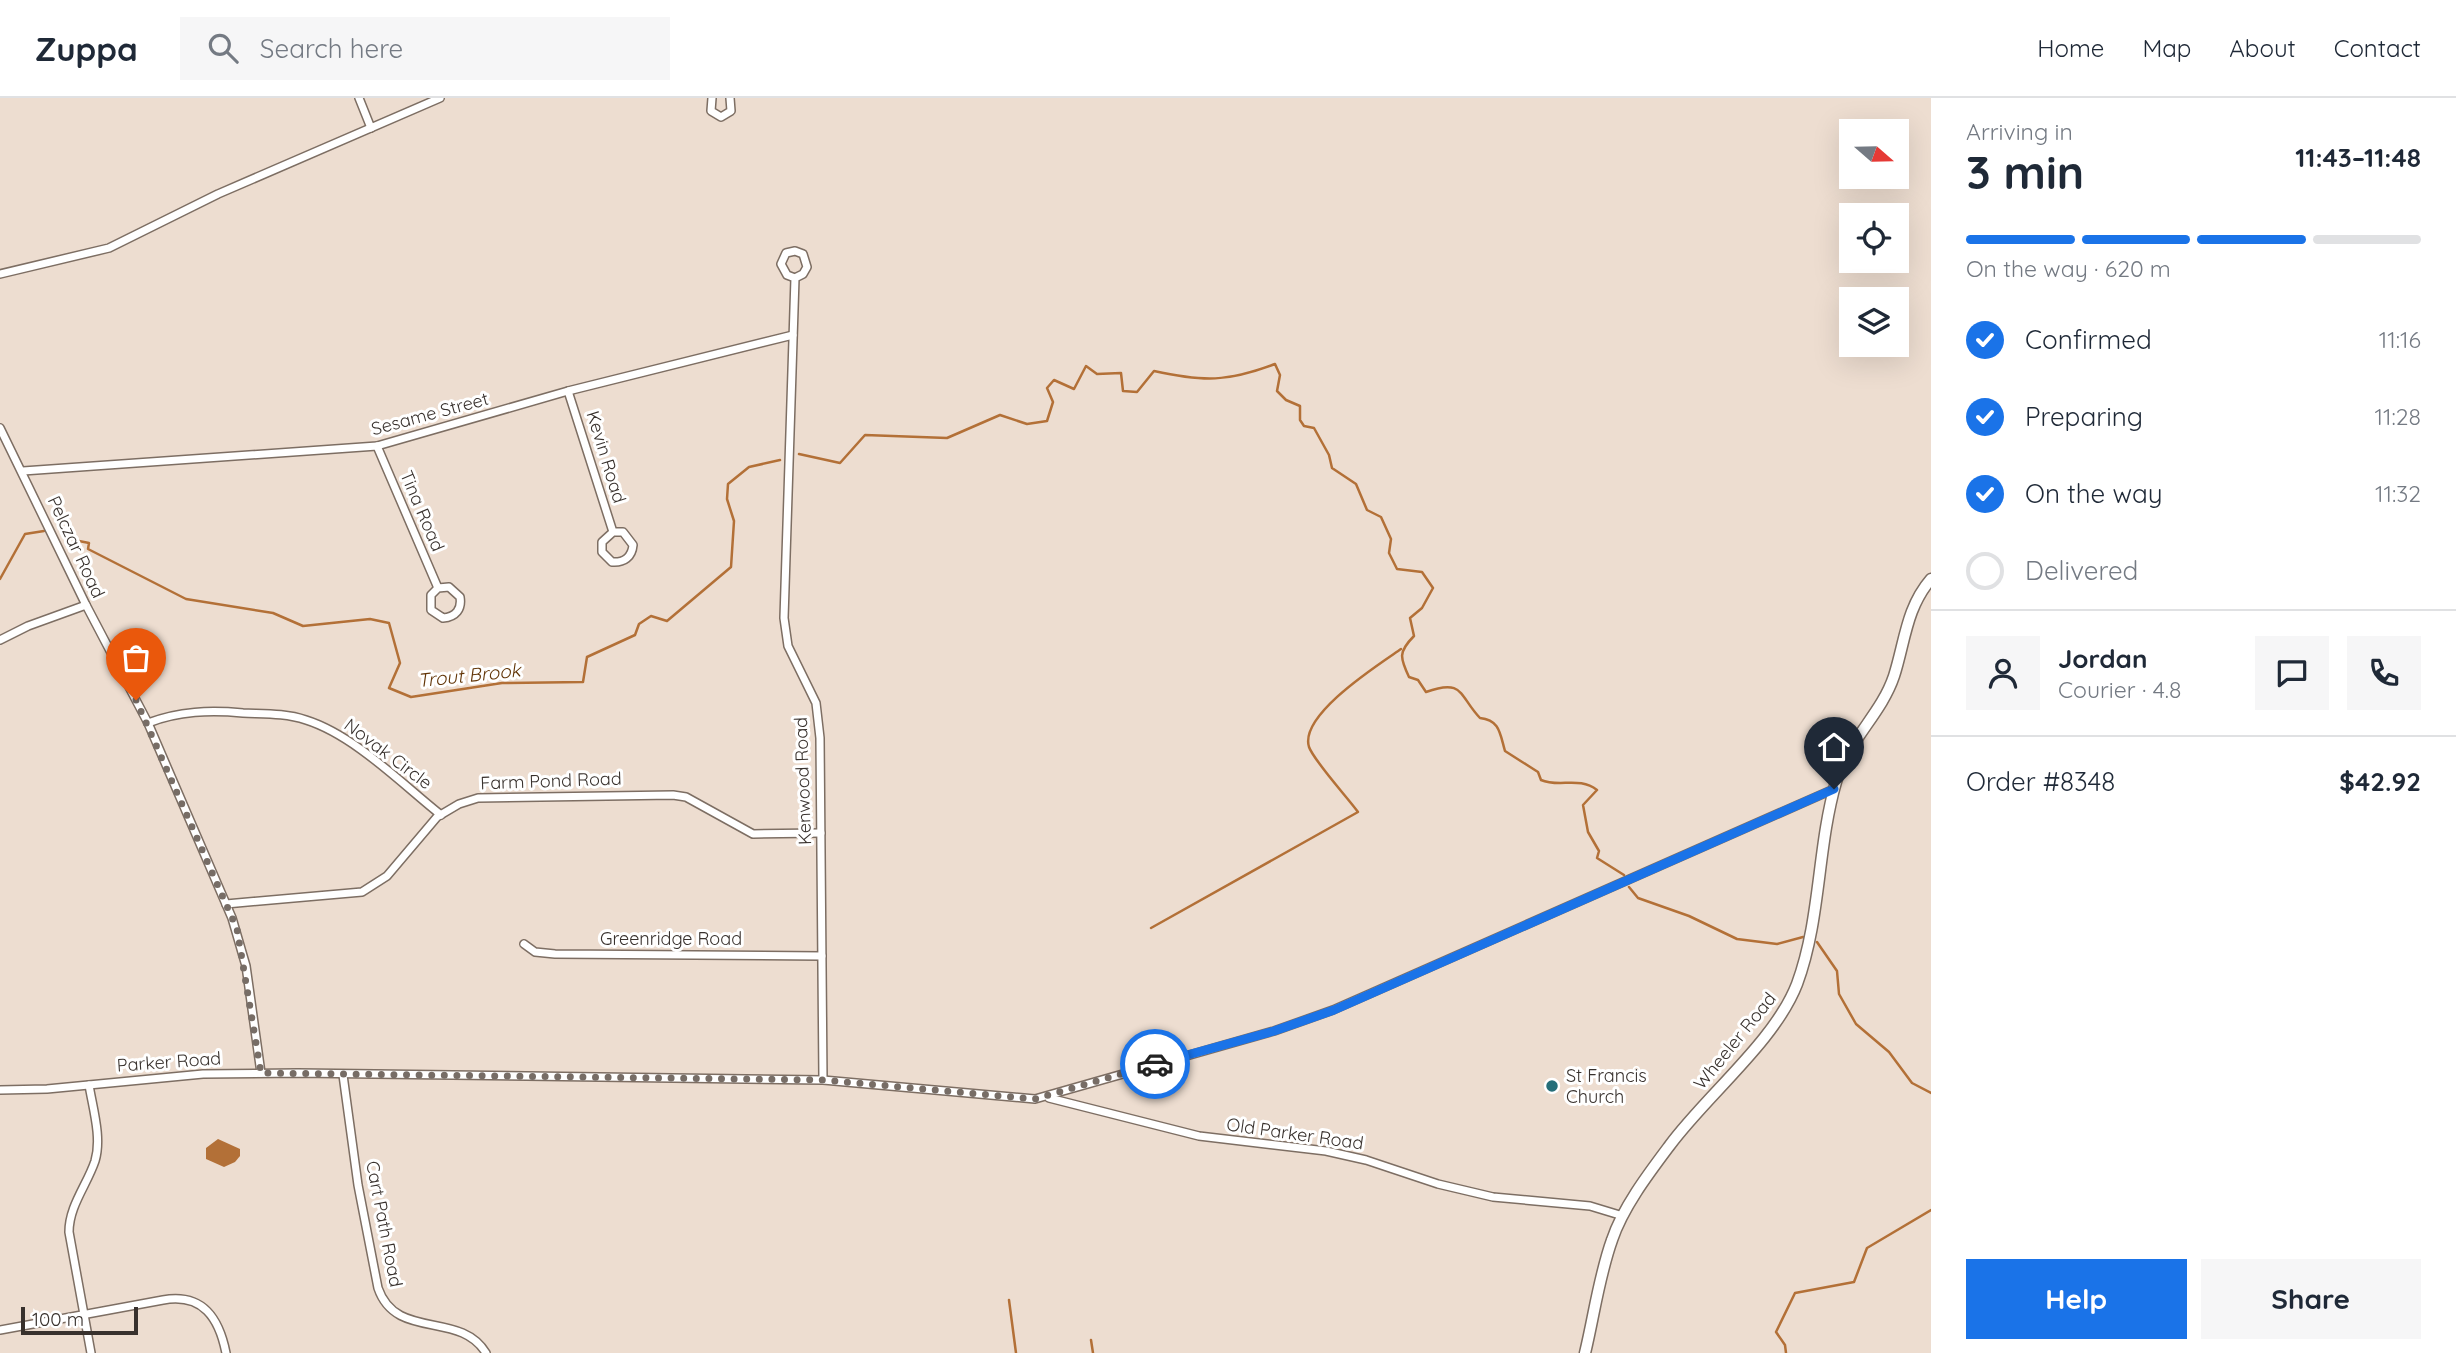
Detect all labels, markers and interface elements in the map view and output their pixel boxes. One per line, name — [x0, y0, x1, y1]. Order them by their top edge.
search box — [180, 17, 670, 80]
text: Zuppa — [35, 28, 138, 69]
icon: search — [204, 29, 242, 67]
text: Search here — [260, 32, 403, 65]
text: Home — [2037, 33, 2104, 63]
text: Map — [2142, 33, 2191, 63]
text: About — [2229, 33, 2296, 63]
text: Contact — [2334, 33, 2421, 63]
text: Arriving in — [1966, 117, 2073, 146]
north arrow — [1839, 119, 1909, 189]
map controls — [1839, 119, 1909, 357]
text: 11:43–11:48 — [2295, 141, 2421, 174]
text: 3 min — [1966, 143, 2084, 201]
button: locate — [1839, 203, 1909, 273]
text: On the way · 620 m — [1966, 254, 2171, 283]
button: layers — [1839, 287, 1909, 357]
icon: check — [1966, 321, 2004, 359]
text: Confirmed — [2025, 323, 2152, 356]
text: 11:16 — [2379, 325, 2421, 354]
street label: Sesame Street — [369, 387, 491, 440]
icon: check — [1966, 398, 2004, 436]
text: Preparing — [2025, 400, 2143, 433]
text: 11:28 — [2375, 402, 2421, 431]
street label: Kevin Road — [582, 408, 631, 506]
street label: Tina Road — [395, 467, 450, 555]
icon: check — [1966, 475, 2004, 513]
text: On the way — [2025, 477, 2163, 510]
text: 11:32 — [2375, 479, 2421, 508]
street label: Pelczar Road — [43, 492, 110, 602]
text: Delivered — [2025, 554, 2138, 587]
pin — [106, 628, 166, 700]
button: person — [1966, 636, 2040, 710]
button: chat — [2255, 636, 2329, 710]
button: phone — [2347, 636, 2421, 710]
icon: bag — [117, 639, 155, 677]
text: Jordan — [2058, 642, 2147, 675]
water label: Trout Brook — [416, 657, 524, 692]
text: Courier · 4.8 — [2058, 675, 2181, 704]
street label: Novak Circle — [340, 713, 437, 794]
street label: Kenwood Road — [789, 717, 816, 845]
pin — [1804, 717, 1864, 789]
icon: home — [1815, 728, 1853, 766]
text: Order #8348 — [1966, 765, 2115, 798]
text: $42.92 — [2339, 765, 2421, 798]
street label: Farm Pond Road — [480, 767, 622, 794]
street label: Greenridge Road — [600, 927, 742, 950]
street label: Wheeler Road — [1688, 987, 1781, 1094]
courier — [1120, 1029, 1190, 1099]
icon: car — [1136, 1045, 1174, 1083]
street label: Parker Road — [116, 1046, 222, 1077]
place label: St Francis Church — [1566, 1064, 1647, 1108]
marker: St Francis Church — [1544, 1078, 1560, 1094]
street label: Old Parker Road — [1225, 1113, 1365, 1154]
street label: Cart Path Road — [361, 1159, 408, 1289]
button: Help — [1966, 1259, 2187, 1339]
button: Share — [2201, 1259, 2421, 1339]
scale bar — [21, 1304, 138, 1336]
text: 100 m — [32, 1307, 84, 1331]

